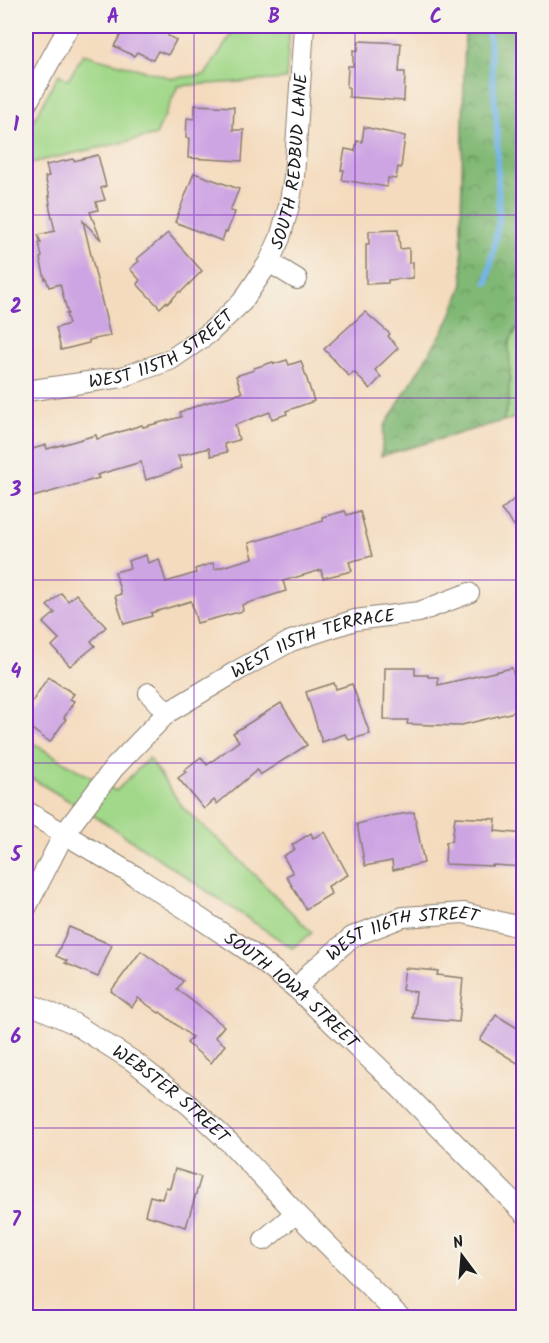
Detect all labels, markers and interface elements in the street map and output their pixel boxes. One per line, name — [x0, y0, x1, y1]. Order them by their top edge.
text: A — [107, 2, 119, 34]
text: B — [268, 2, 280, 34]
text: C — [430, 2, 442, 34]
street label: SOUTH REDBUD LANE — [264, 72, 317, 255]
text: 1 — [13, 110, 19, 142]
text: 2 — [10, 292, 22, 324]
street label: WEST 115TH STREET — [87, 303, 242, 398]
text: 3 — [10, 475, 22, 507]
street label: WEST 115TH TERRACE — [226, 602, 397, 688]
text: 4 — [11, 657, 22, 689]
text: 5 — [10, 840, 23, 872]
street label: WEST 116TH STREET — [320, 899, 483, 969]
street label: SOUTH IOWA STREET — [217, 925, 366, 1058]
text: 6 — [11, 1022, 22, 1054]
street label: WEBSTER STREET — [106, 1038, 236, 1152]
text: 7 — [11, 1205, 21, 1237]
north arrow — [432, 1226, 492, 1286]
text: N — [450, 1230, 467, 1256]

